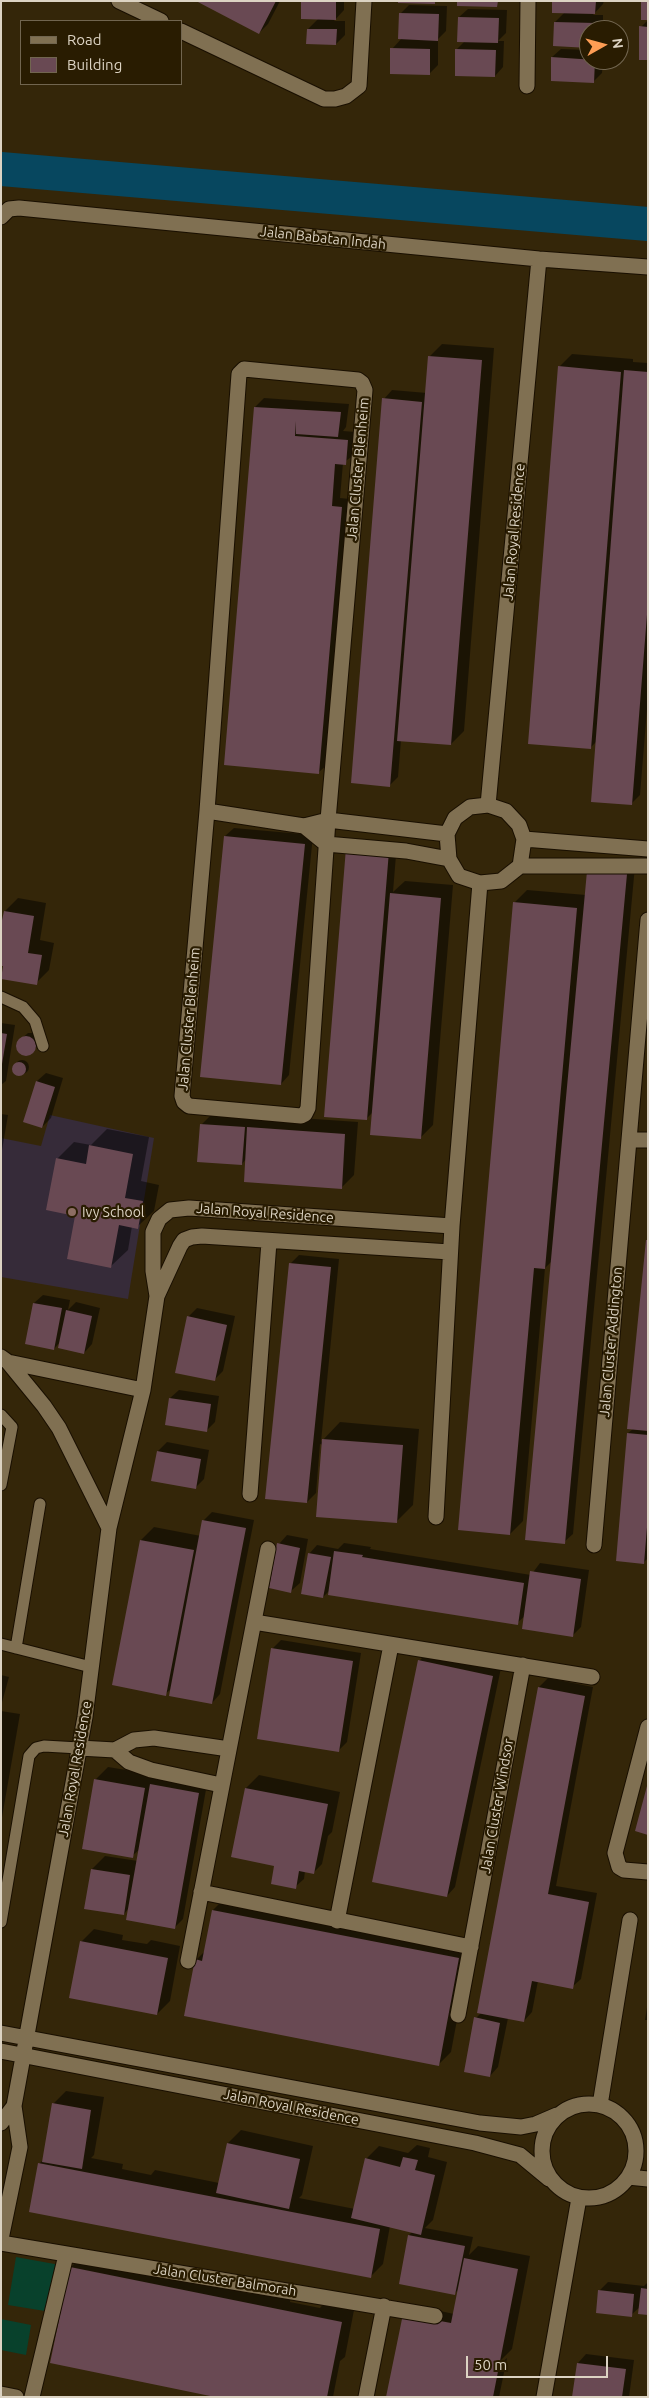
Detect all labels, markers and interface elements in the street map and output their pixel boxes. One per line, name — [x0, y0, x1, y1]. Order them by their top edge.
legend — [20, 20, 182, 85]
north arrow — [579, 20, 629, 70]
text: Road — [67, 31, 102, 48]
text: N — [609, 37, 626, 49]
text: Building — [67, 56, 122, 73]
street label: Jalan Babatan Indah — [259, 223, 387, 253]
street label: Jalan Cluster Blenheim — [343, 397, 373, 541]
street label: Jalan Royal Residence — [500, 463, 528, 601]
street label: Jalan Cluster Blenheim — [174, 947, 204, 1091]
street label: Jalan Royal Residence — [196, 1200, 334, 1226]
place label: Ivy School — [82, 1204, 145, 1220]
marker: Ivy School — [66, 1206, 78, 1218]
street label: Jalan Cluster Addington — [596, 1266, 626, 1418]
street label: Jalan Royal Residence — [55, 1700, 95, 1838]
street label: Jalan Cluster Windsor — [477, 1737, 517, 1875]
street label: Jalan Royal Residence — [222, 2086, 360, 2128]
street label: Jalan Cluster Balmorah — [152, 2260, 298, 2300]
scale bar — [469, 2346, 612, 2378]
text: 50 m — [474, 2356, 507, 2373]

